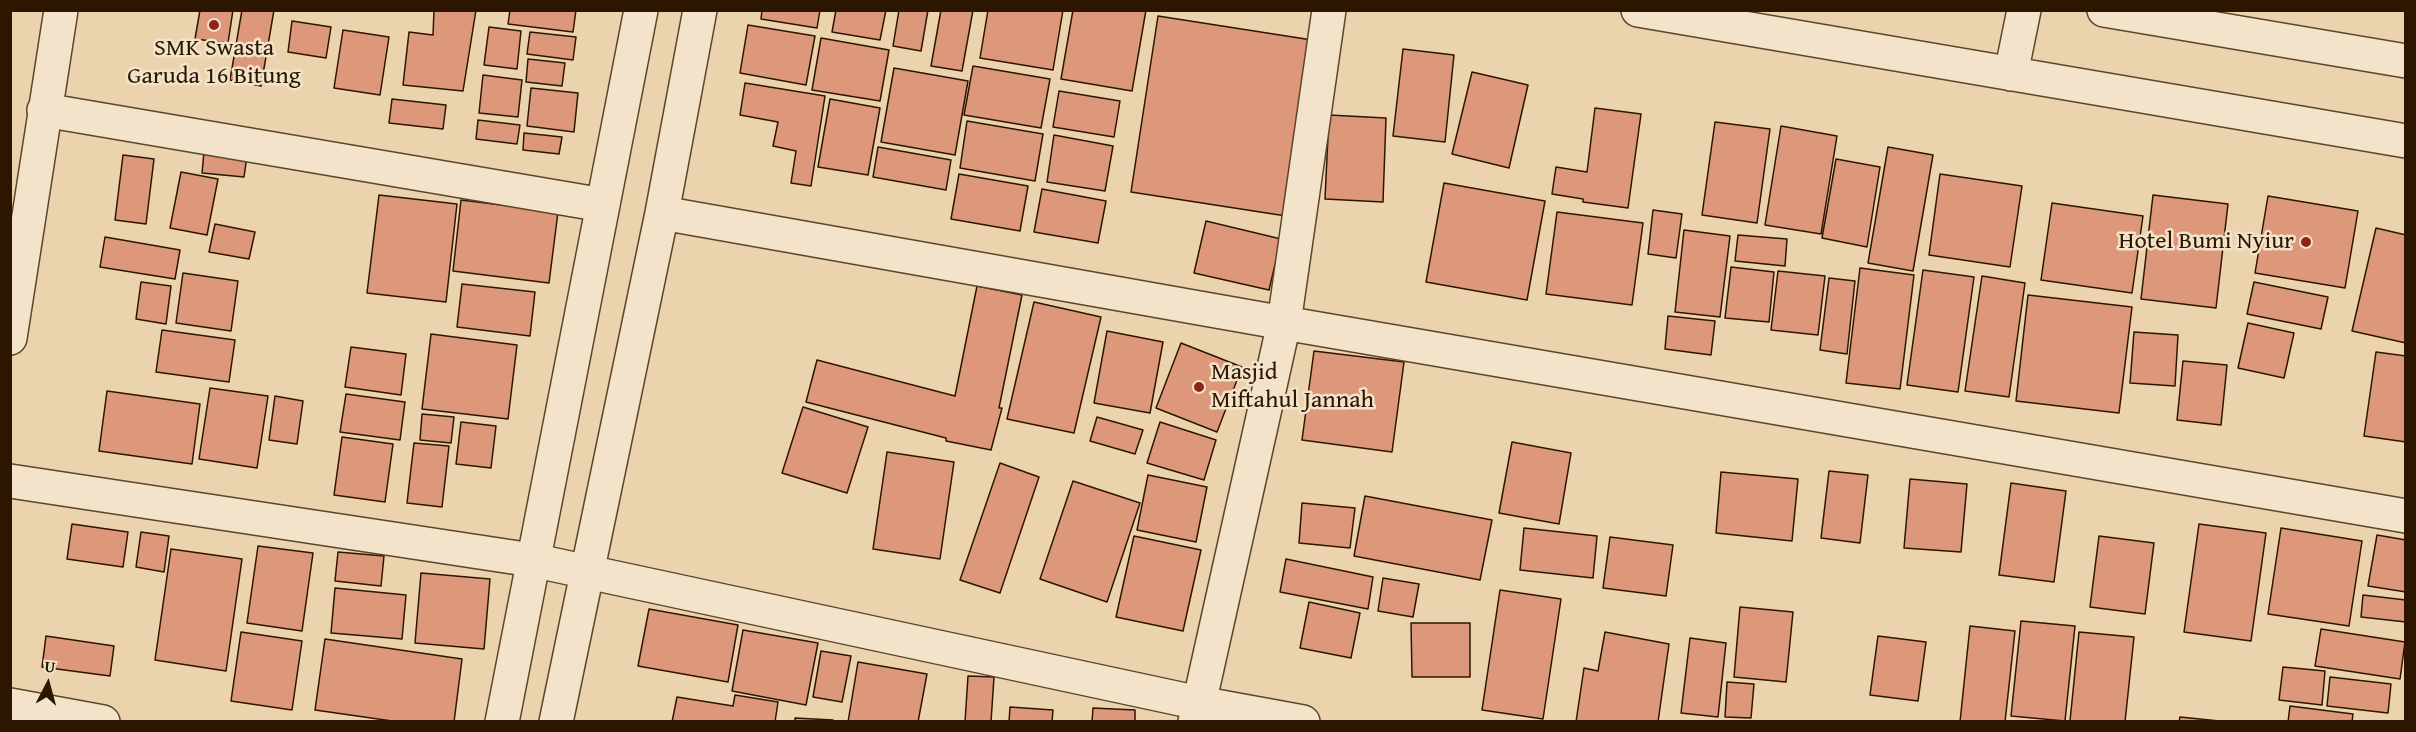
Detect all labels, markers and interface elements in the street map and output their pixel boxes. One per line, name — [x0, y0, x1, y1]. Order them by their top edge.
marker: SMK Swasta Garuda 16 Bitung — [207, 18, 221, 32]
place label: SMK Swasta Garuda 16 Bitung — [127, 35, 301, 91]
place label: Hotel Bumi Nyiur — [2119, 228, 2294, 256]
marker: Hotel Bumi Nyiur — [2299, 235, 2313, 249]
place label: Masjid Miftahul Jannah — [1211, 359, 1374, 415]
marker: Masjid Miftahul Jannah — [1192, 380, 1206, 394]
north arrow — [18, 654, 78, 714]
text: U — [43, 654, 56, 679]

